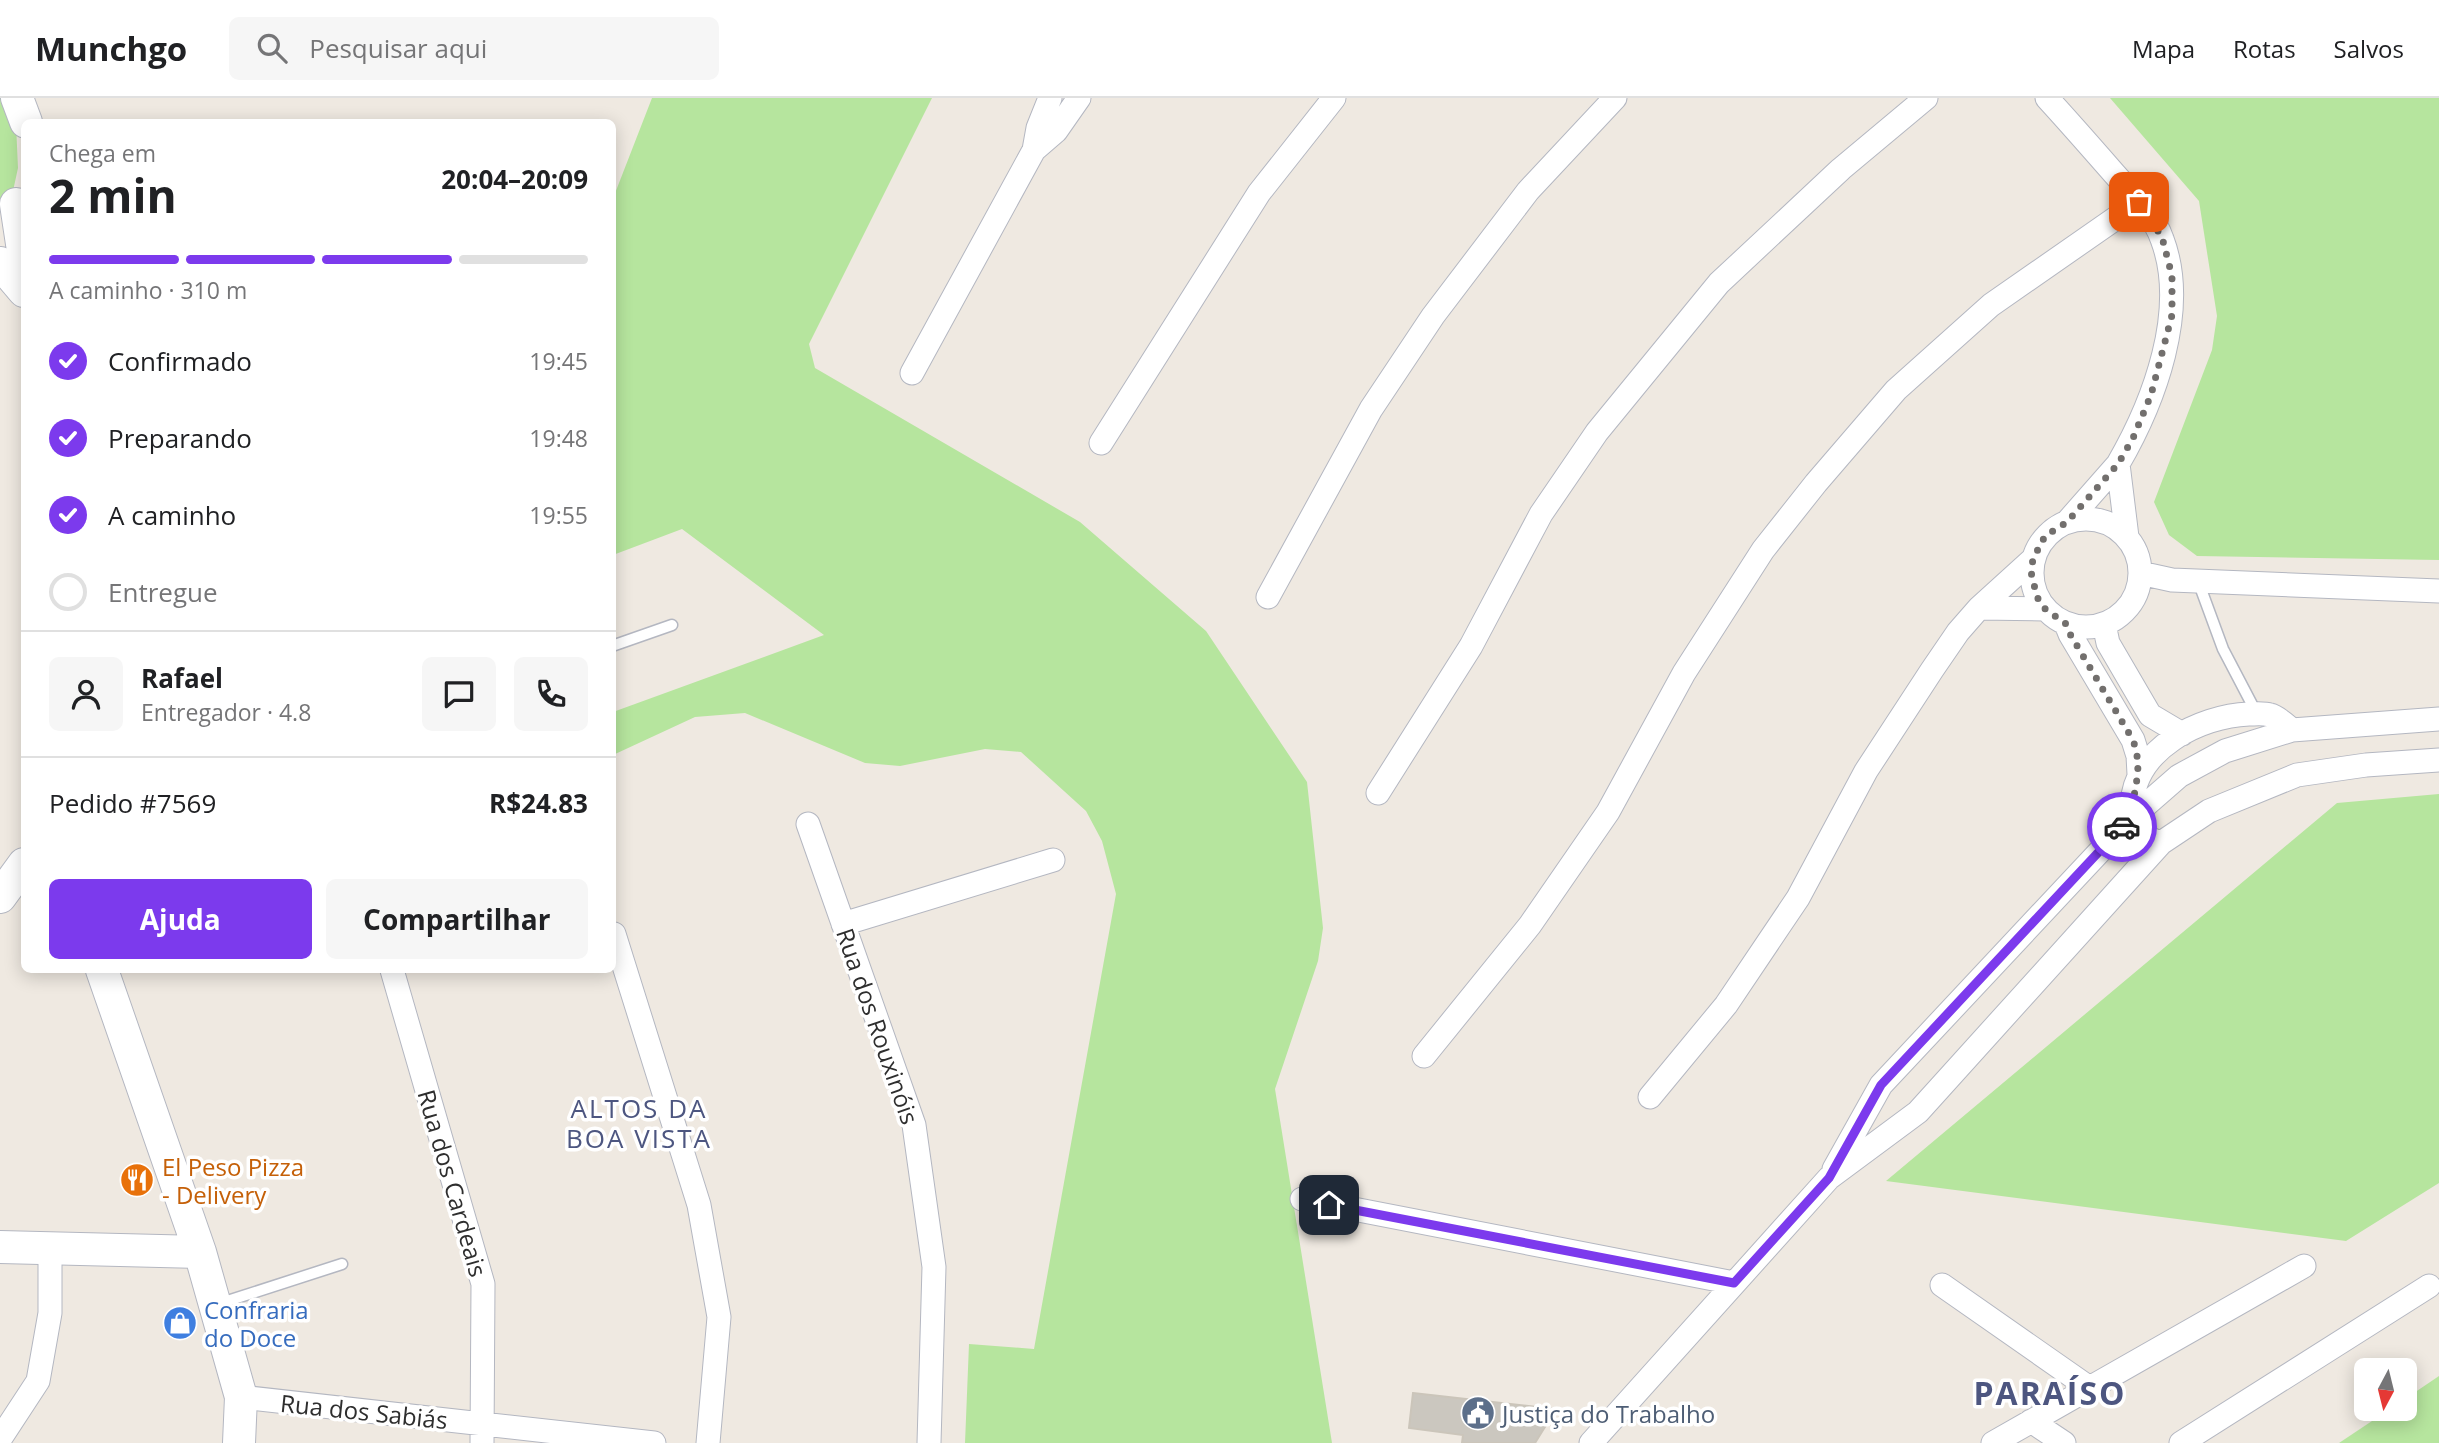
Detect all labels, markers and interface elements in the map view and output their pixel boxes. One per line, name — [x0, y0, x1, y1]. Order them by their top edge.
search box — [229, 17, 719, 80]
text: Munchgo — [35, 26, 187, 71]
icon: search — [253, 29, 291, 67]
text: Pesquisar aqui — [309, 30, 487, 66]
text: Mapa — [2132, 32, 2195, 65]
text: Rotas — [2233, 32, 2296, 65]
text: Salvos — [2334, 32, 2404, 65]
text: Chega em — [49, 137, 156, 169]
text: 20:04–20:09 — [441, 161, 588, 197]
text: 2 min — [49, 164, 177, 226]
pin — [2109, 172, 2169, 232]
icon: bag — [2120, 183, 2158, 221]
text: A caminho · 310 m — [49, 274, 247, 306]
icon: check — [49, 342, 87, 380]
text: Confirmado — [108, 343, 252, 379]
text: 19:45 — [529, 345, 588, 377]
icon: check — [49, 419, 87, 457]
text: Preparando — [108, 420, 252, 456]
text: 19:48 — [529, 422, 588, 454]
icon: check — [49, 496, 87, 534]
text: A caminho — [108, 497, 236, 533]
text: 19:55 — [529, 499, 588, 531]
text: Entregue — [108, 574, 218, 610]
button: person — [49, 657, 123, 731]
button: chat — [422, 657, 496, 731]
button: phone — [514, 657, 588, 731]
text: Rafael — [141, 660, 223, 696]
text: Entregador · 4.8 — [141, 696, 311, 728]
text: Pedido #7569 — [49, 785, 216, 821]
text: R$24.83 — [489, 785, 588, 821]
courier — [2087, 792, 2157, 862]
icon: car — [2103, 808, 2141, 846]
button: Ajuda — [49, 879, 312, 959]
button: Compartilhar — [326, 879, 588, 959]
street label: Rua dos Rouxinóis — [829, 924, 927, 1128]
street label: Rua dos Cardeais — [411, 1086, 495, 1280]
district label: ALTOS DA BOA VISTA — [566, 1090, 712, 1156]
place label: El Peso Pizza - Delivery — [162, 1150, 304, 1211]
restaurant icon: El Peso Pizza - Delivery — [118, 1161, 156, 1199]
pin — [1299, 1175, 1359, 1235]
icon: home — [1310, 1186, 1348, 1224]
place label: Confraria do Doce — [204, 1293, 309, 1354]
shop icon: Confraria do Doce — [161, 1304, 199, 1342]
north arrow — [2354, 1358, 2417, 1421]
map controls — [2354, 1358, 2417, 1421]
district label: PARAÍSO — [1973, 1371, 2127, 1414]
street label: Rua dos Sabiás — [279, 1386, 449, 1436]
public building icon: Justiça do Trabalho — [1459, 1394, 1497, 1432]
place label: Justiça do Trabalho — [1500, 1397, 1715, 1430]

